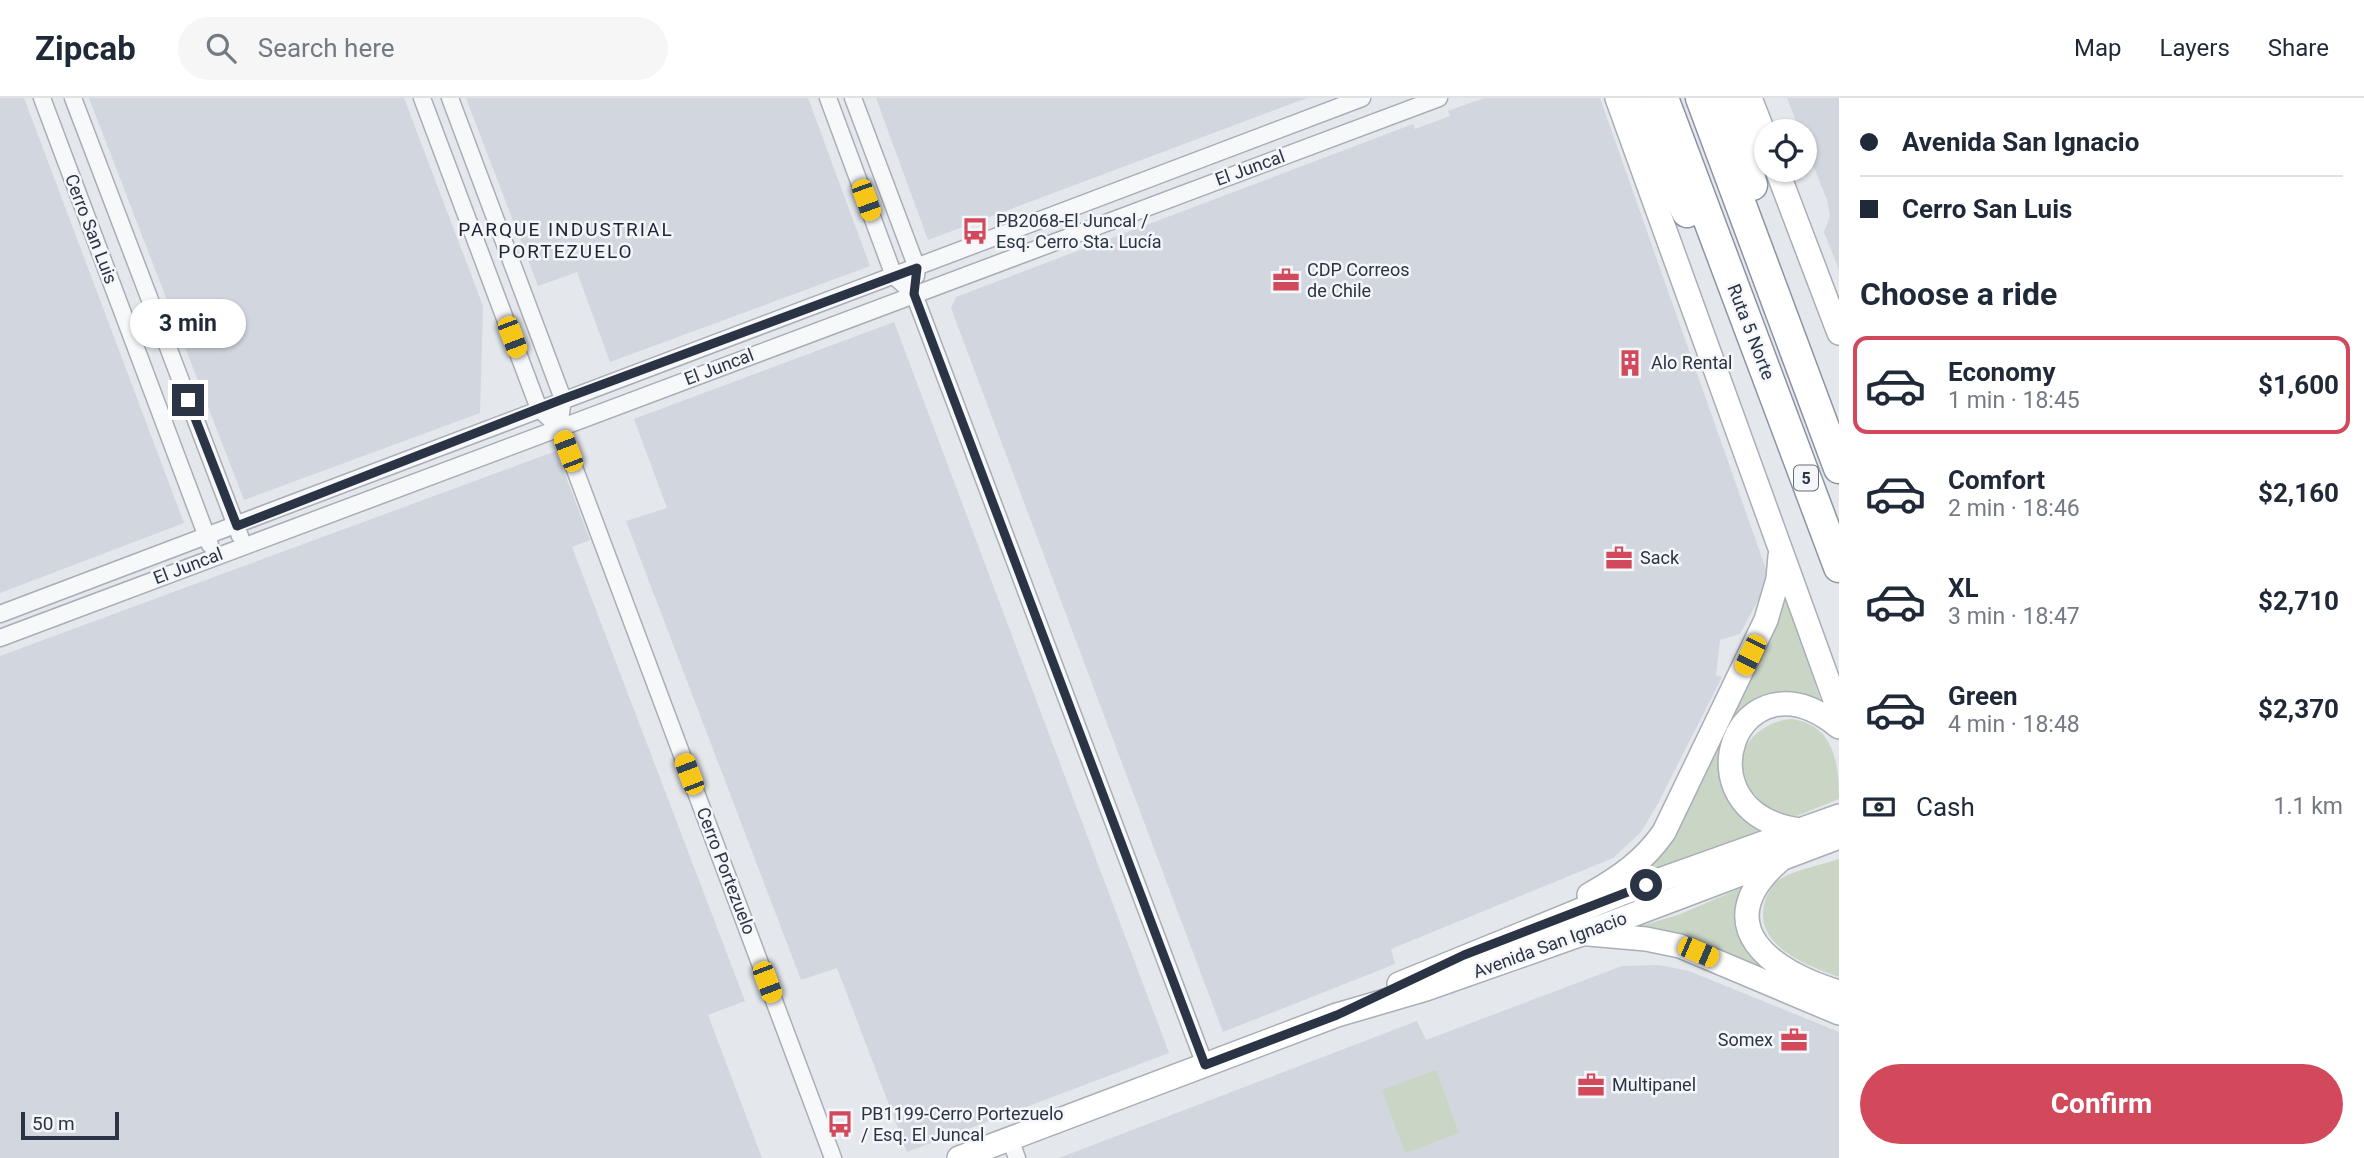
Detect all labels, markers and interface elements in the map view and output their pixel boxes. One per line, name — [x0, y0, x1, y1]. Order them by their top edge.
search box — [178, 17, 668, 80]
text: Zipcab — [35, 29, 136, 68]
icon: search — [202, 29, 240, 67]
text: Search here — [258, 33, 395, 63]
text: Map — [2074, 34, 2122, 62]
text: Layers — [2160, 34, 2230, 62]
text: Share — [2268, 34, 2329, 62]
map controls — [1754, 119, 1817, 182]
button: locate — [1754, 119, 1817, 182]
text: Avenida San Ignacio — [1902, 127, 2139, 157]
street label: El Juncal — [1212, 145, 1287, 190]
street label: Cerro San Luis — [61, 171, 122, 287]
car — [849, 177, 884, 223]
text: Cerro San Luis — [1902, 194, 2072, 224]
place label: PB2068-El Juncal / Esq. Cerro Sta. Lucía — [996, 210, 1161, 252]
bus stop icon: PB2068-El Juncal / Esq. Cerro Sta. Lucía — [960, 216, 990, 246]
district label: PARQUE INDUSTRIAL PORTEZUELO — [458, 218, 674, 263]
place label: CDP Correos de Chile — [1307, 259, 1409, 301]
office icon: CDP Correos de Chile — [1271, 265, 1301, 295]
text: Choose a ride — [1860, 275, 2057, 313]
street label: Ruta 5 Norte — [1724, 281, 1779, 383]
callout: 3 min — [130, 299, 246, 348]
text: 3 min — [159, 310, 217, 337]
car — [495, 314, 530, 360]
street label: El Juncal — [681, 344, 756, 389]
building icon: Alo Rental — [1615, 348, 1645, 378]
place label: Alo Rental — [1651, 352, 1732, 373]
icon: car — [1864, 354, 1927, 417]
text: Economy — [1948, 357, 2055, 387]
text: $1,600 — [2258, 370, 2339, 400]
route end — [172, 384, 204, 416]
text: 1 min · 18:45 — [1948, 387, 2080, 414]
car — [551, 428, 586, 474]
icon: car — [1864, 462, 1927, 525]
text: Comfort — [1948, 465, 2045, 495]
road number: 5 — [1794, 466, 1818, 490]
text: $2,160 — [2258, 478, 2339, 508]
text: 2 min · 18:46 — [1948, 495, 2080, 522]
street label: El Juncal — [150, 543, 225, 588]
office icon: Sack — [1604, 543, 1634, 573]
place label: Sack — [1640, 547, 1680, 568]
icon: car — [1864, 570, 1927, 633]
text: XL — [1948, 573, 1979, 603]
text: $2,710 — [2258, 586, 2339, 616]
text: 3 min · 18:47 — [1948, 603, 2080, 630]
car — [1732, 632, 1769, 678]
icon: car — [1864, 678, 1927, 741]
text: Green — [1948, 681, 2018, 711]
text: $2,370 — [2258, 694, 2339, 724]
text: 4 min · 18:48 — [1948, 711, 2080, 738]
car — [672, 751, 707, 797]
icon: cash — [1860, 788, 1898, 826]
text: Cash — [1916, 792, 1975, 822]
text: 1.1 km — [2274, 793, 2343, 820]
street label: Cerro Portezuelo — [693, 804, 760, 937]
route start — [1630, 869, 1662, 901]
street label: Avenida San Ignacio — [1470, 907, 1629, 982]
car — [1675, 934, 1722, 970]
car — [750, 959, 785, 1005]
office icon: Somex — [1779, 1025, 1809, 1055]
place label: Somex — [1718, 1029, 1773, 1050]
button: Confirm — [1860, 1064, 2343, 1144]
office icon: Multipanel — [1576, 1070, 1606, 1100]
place label: Multipanel — [1612, 1074, 1696, 1095]
place label: PB1199-Cerro Portezuelo / Esq. El Juncal — [861, 1103, 1064, 1145]
scale bar — [21, 1109, 119, 1141]
bus stop icon: PB1199-Cerro Portezuelo / Esq. El Juncal — [825, 1109, 855, 1139]
text: 50 m — [32, 1112, 75, 1135]

